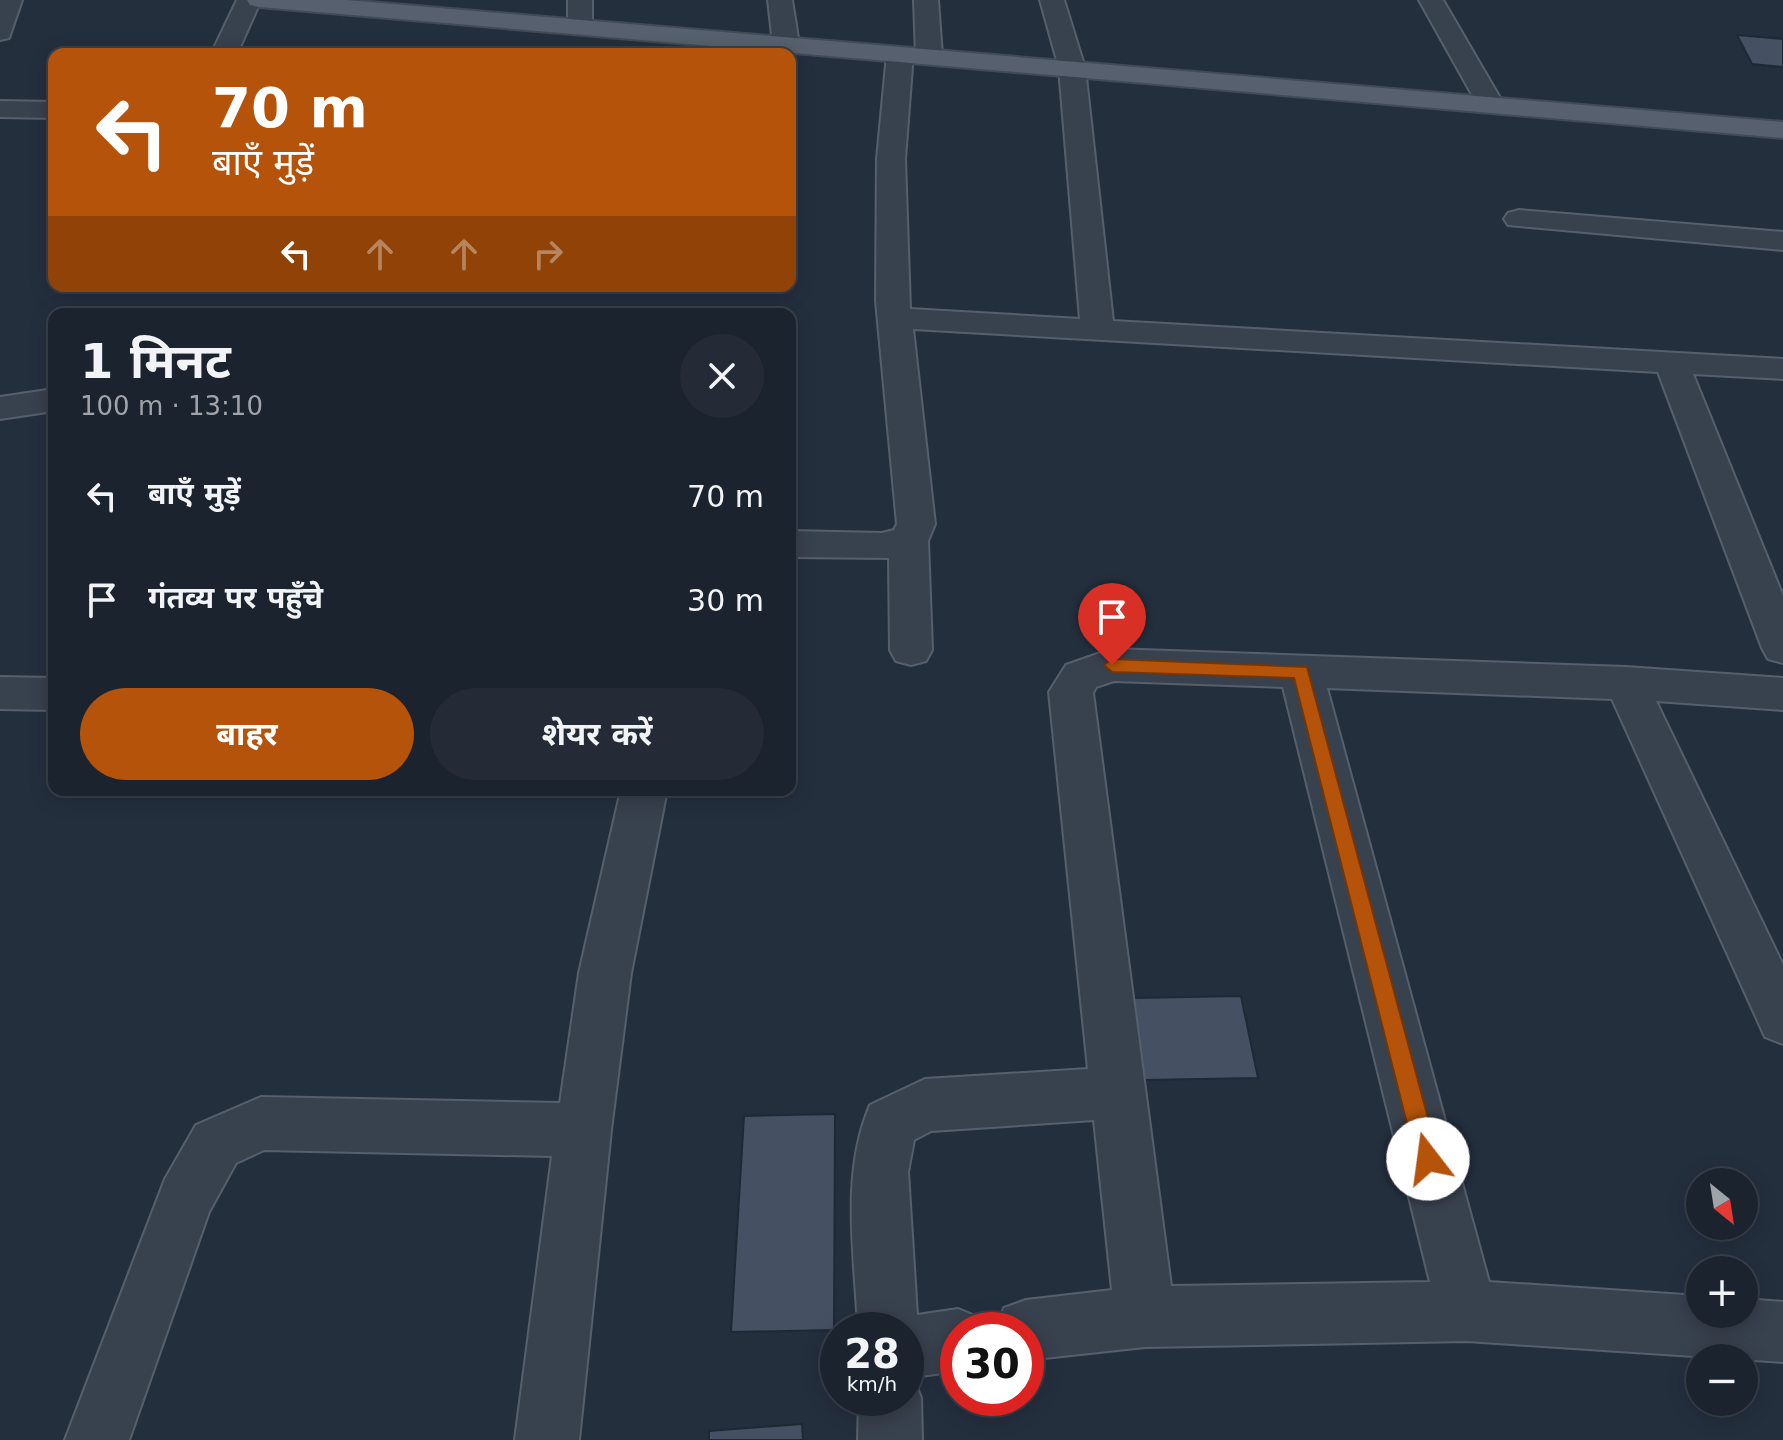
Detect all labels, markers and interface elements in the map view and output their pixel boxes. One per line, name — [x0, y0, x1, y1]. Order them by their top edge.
text: 70 m — [212, 75, 368, 140]
icon: left — [80, 80, 184, 184]
text: बाएँ मुड़ें — [212, 142, 314, 183]
icon: left — [274, 232, 318, 276]
icon: ahead — [358, 232, 402, 276]
icon: ahead — [442, 232, 486, 276]
icon: right — [526, 232, 570, 276]
text: 1 मिनट — [80, 333, 231, 389]
button: close — [680, 334, 764, 418]
text: 100 m · 13:10 — [80, 391, 263, 421]
icon: left — [80, 474, 124, 518]
text: बाएँ मुड़ें — [148, 476, 241, 511]
text: 70 m — [687, 479, 764, 514]
icon: arrive — [80, 578, 124, 622]
text: गंतव्य पर पहुँचे — [148, 580, 323, 615]
text: 30 m — [687, 583, 764, 618]
pin — [1078, 583, 1146, 665]
icon: arrive — [1090, 595, 1134, 639]
button: बाहर — [80, 688, 414, 780]
button: शेयर करें — [430, 688, 764, 780]
position arrow — [1386, 1117, 1470, 1201]
north arrow — [1686, 1168, 1758, 1240]
map controls — [1686, 1168, 1758, 1416]
button: + — [1686, 1256, 1758, 1328]
speed limit sign: 30 — [940, 1312, 1044, 1416]
text: 28 — [844, 1331, 900, 1377]
button: − — [1686, 1344, 1758, 1416]
text: km/h — [847, 1372, 897, 1396]

